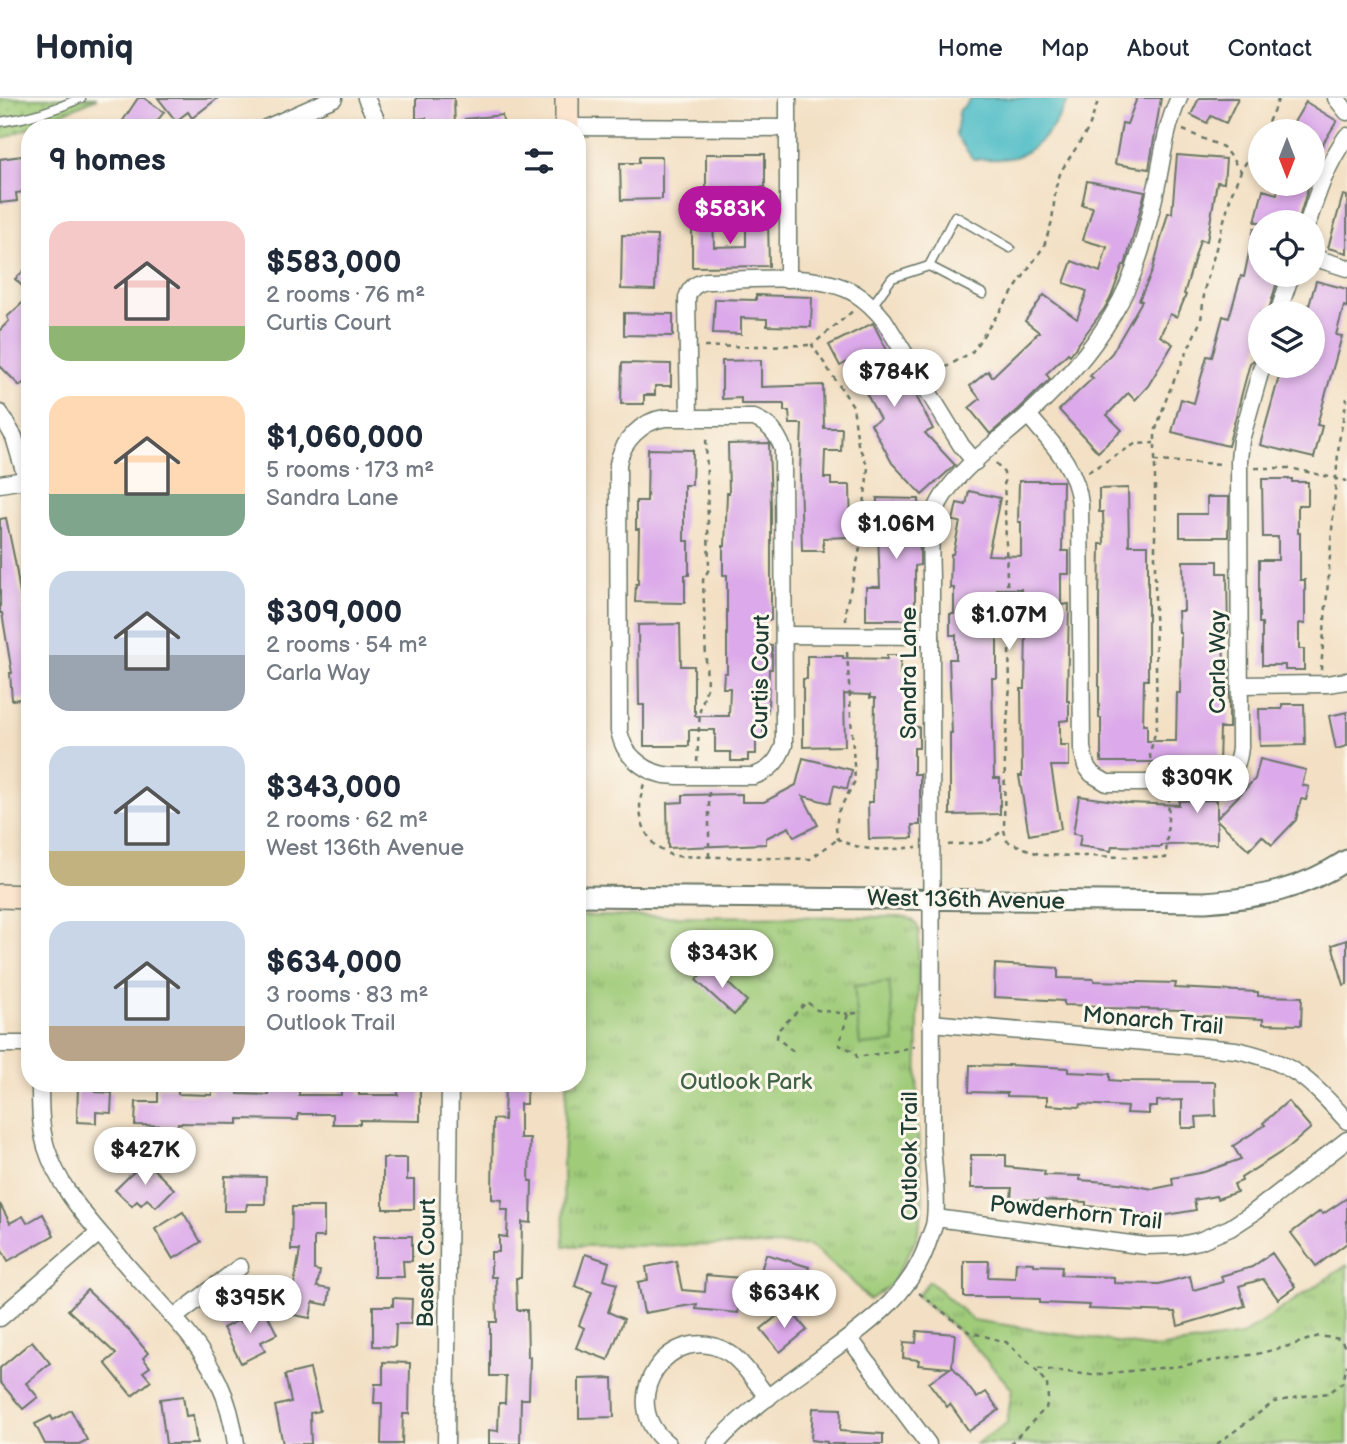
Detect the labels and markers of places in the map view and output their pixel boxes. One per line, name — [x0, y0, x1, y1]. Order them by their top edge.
pin: $583K — [681, 186, 779, 246]
pin: $784K — [845, 350, 943, 409]
pin: $1.06M — [839, 502, 953, 561]
pin: $1.07M — [952, 592, 1066, 652]
pin: $309K — [1148, 756, 1246, 815]
pin: $343K — [673, 930, 771, 990]
pin: $427K — [96, 1128, 194, 1187]
pin: $634K — [735, 1270, 833, 1330]
pin: $395K — [201, 1276, 299, 1335]

